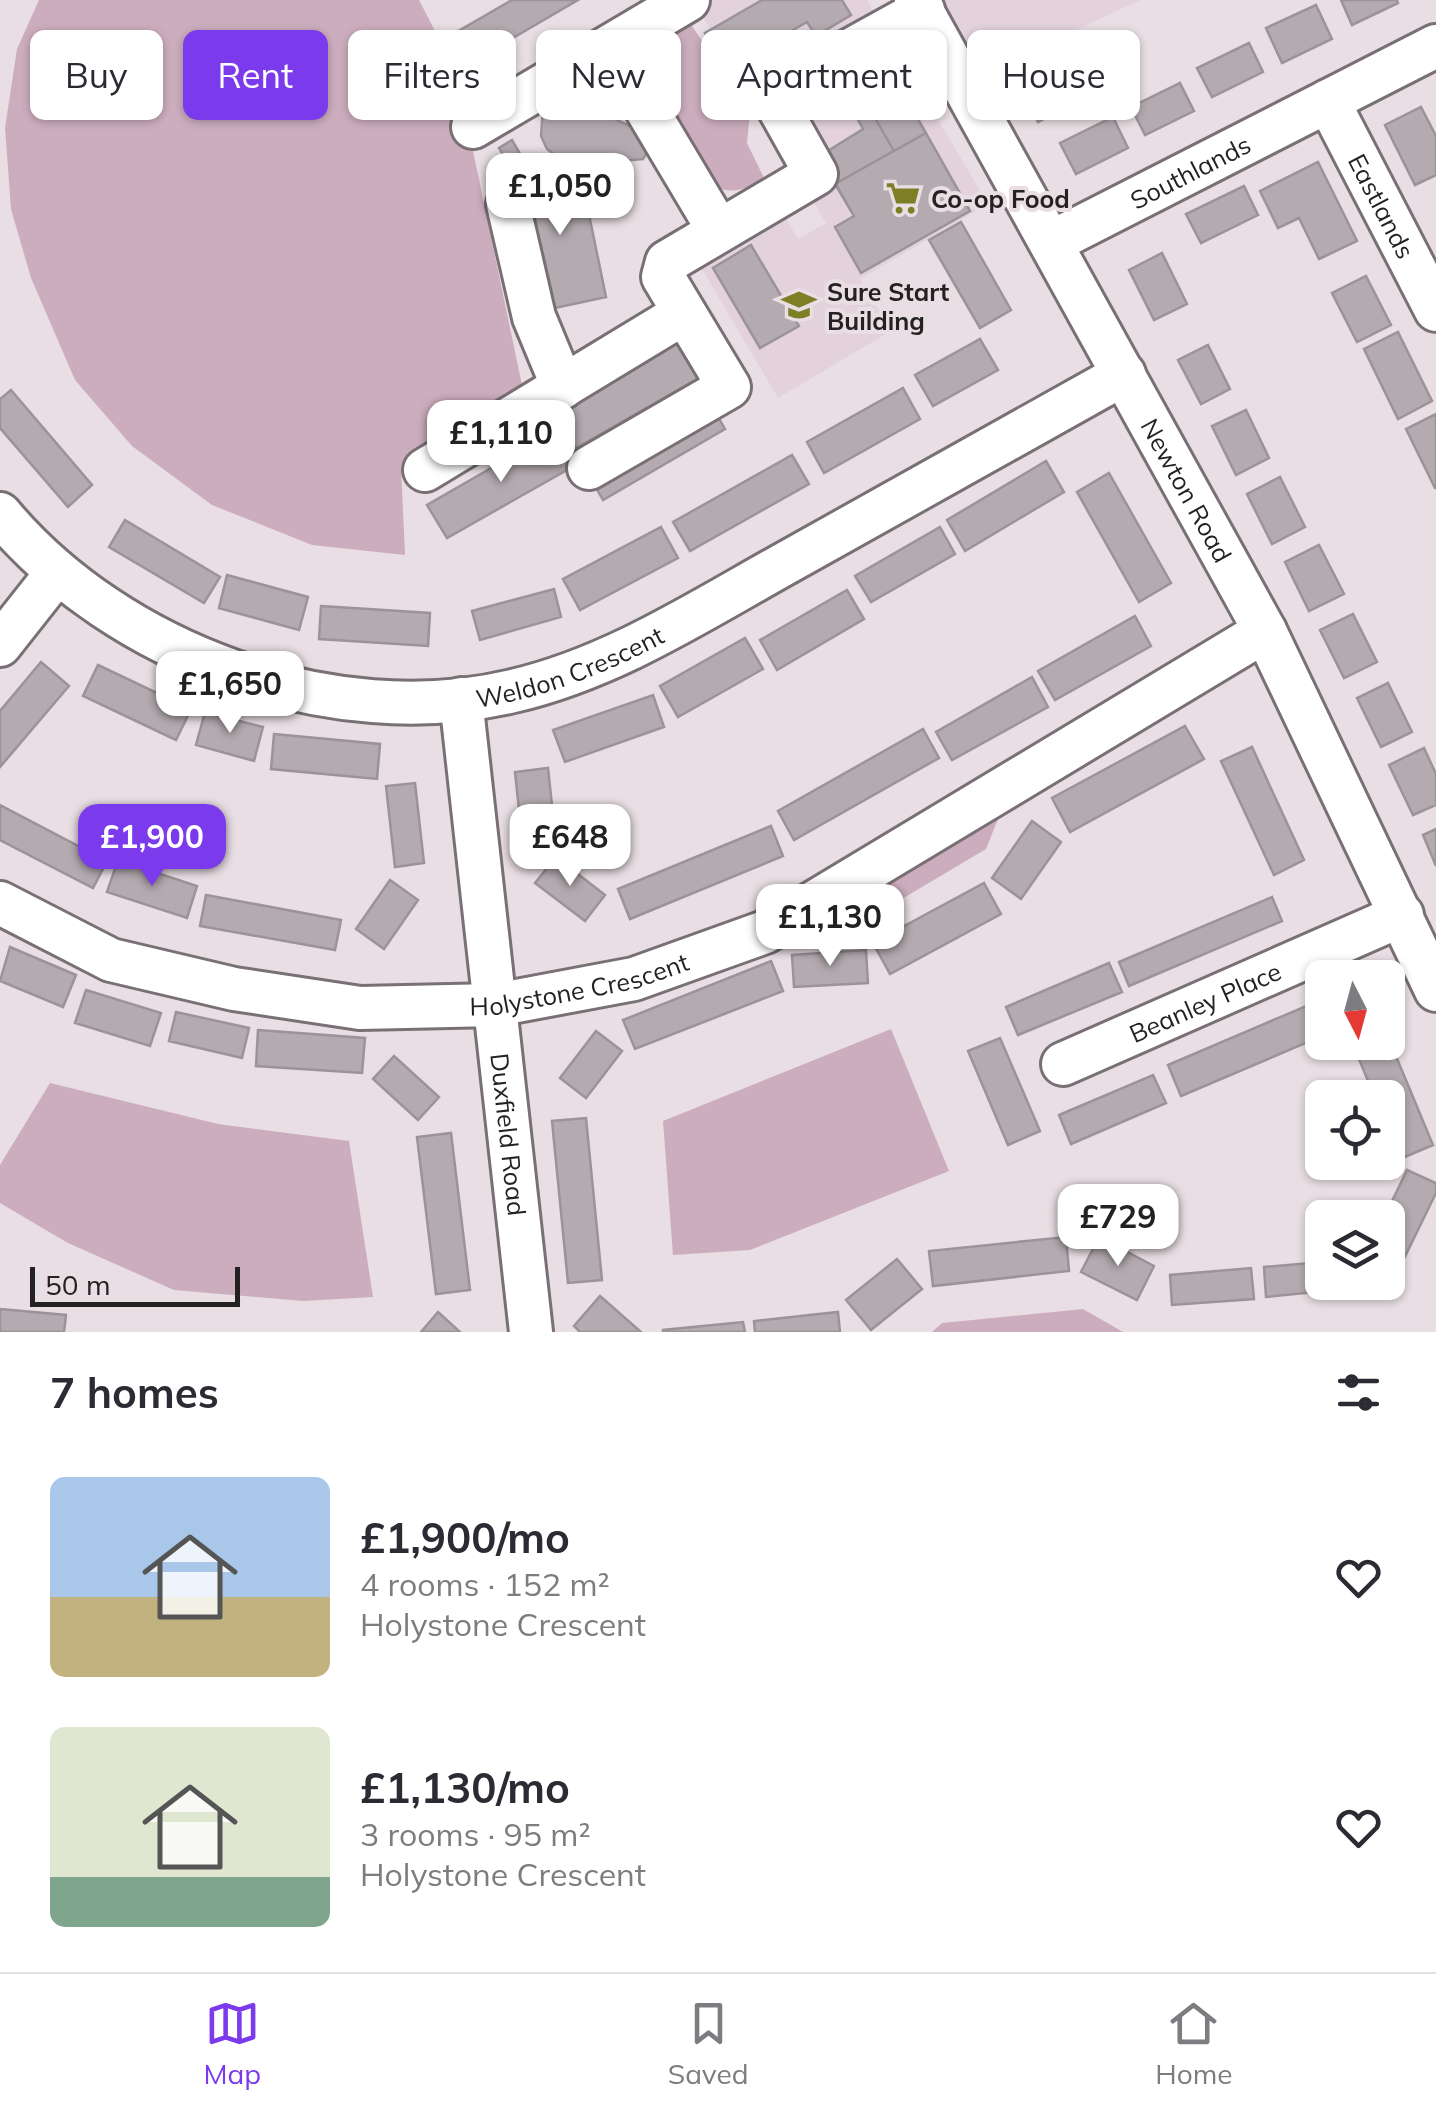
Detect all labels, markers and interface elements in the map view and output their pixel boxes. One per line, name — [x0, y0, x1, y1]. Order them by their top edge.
chip: Buy — [30, 30, 163, 120]
chip: Rent — [183, 30, 328, 120]
chip: Filters — [348, 30, 516, 120]
chip: New — [536, 30, 681, 120]
chip: Apartment — [701, 30, 947, 120]
chip: House — [967, 30, 1140, 120]
street label: Southlands — [1125, 128, 1255, 215]
street label: Eastlands — [1342, 148, 1422, 263]
pin: £1,050 — [479, 153, 641, 238]
text: £1,050 — [508, 165, 612, 205]
supermarket icon: Co-op Food — [884, 179, 922, 217]
place label: Co-op Food — [931, 183, 1070, 214]
place label: Sure Start Building — [827, 276, 950, 336]
school or university icon: Sure Start Building — [780, 286, 818, 324]
pin: £1,110 — [420, 400, 582, 485]
text: £1,110 — [449, 412, 553, 452]
street label: Newton Road — [1135, 413, 1239, 567]
street label: Weldon Crescent — [473, 619, 669, 713]
pin: £1,650 — [149, 651, 311, 736]
text: £1,650 — [178, 663, 282, 703]
pin: £1,900 — [71, 804, 233, 889]
pin: £648 — [511, 804, 629, 889]
text: £1,900 — [100, 816, 204, 856]
text: £648 — [532, 816, 608, 856]
pin: £1,130 — [749, 884, 911, 969]
text: £1,130 — [778, 896, 882, 936]
street label: Holystone Crescent — [469, 945, 693, 1021]
street label: Beanley Place — [1124, 955, 1286, 1049]
north arrow — [1305, 960, 1405, 1060]
map controls — [1305, 960, 1405, 1300]
street label: Duxfield Road — [485, 1051, 534, 1217]
button: locate — [1305, 1080, 1405, 1180]
pin: £729 — [1059, 1184, 1177, 1269]
text: £729 — [1080, 1196, 1156, 1236]
button: layers — [1305, 1200, 1405, 1300]
scale bar — [30, 1262, 240, 1306]
text: 50 m — [45, 1267, 111, 1302]
icon: filters — [1331, 1365, 1386, 1420]
text: 7 homes — [50, 1366, 219, 1419]
text: £1,900/mo — [360, 1511, 570, 1564]
icon: home — [130, 1517, 250, 1637]
icon: heart — [1331, 1550, 1386, 1605]
text: 4 rooms · 152 m² — [360, 1564, 610, 1604]
text: Holystone Crescent — [360, 1604, 646, 1644]
text: £1,130/mo — [360, 1761, 570, 1814]
icon: home — [130, 1767, 250, 1887]
icon: heart — [1331, 1800, 1386, 1855]
text: 3 rooms · 95 m² — [360, 1814, 591, 1854]
text: Holystone Crescent — [360, 1854, 646, 1894]
tab: Map — [203, 1996, 261, 2091]
tab: Saved — [668, 1996, 749, 2091]
tab: Home — [1155, 1996, 1233, 2091]

